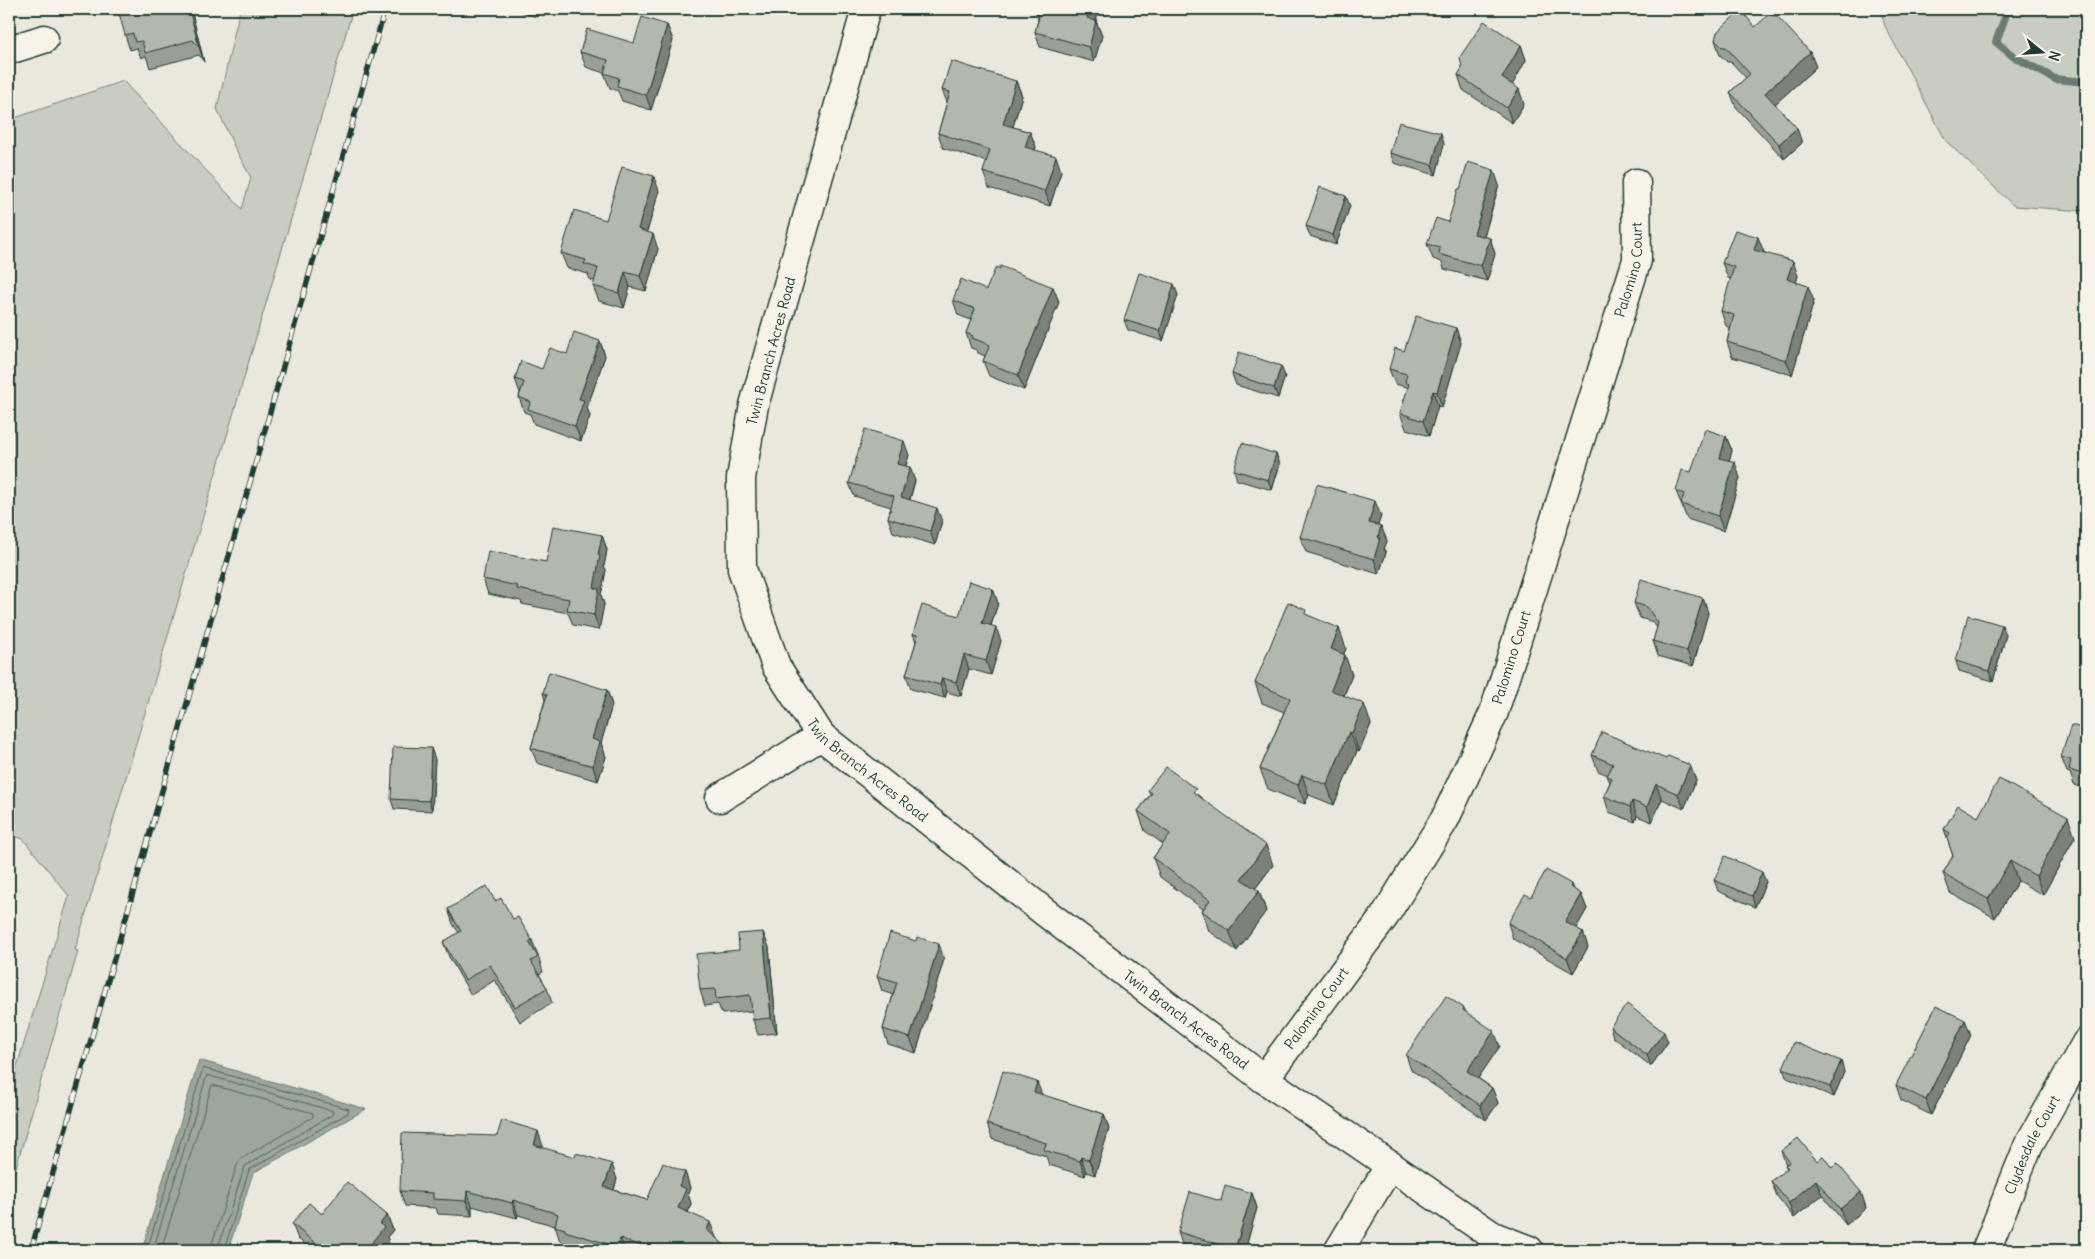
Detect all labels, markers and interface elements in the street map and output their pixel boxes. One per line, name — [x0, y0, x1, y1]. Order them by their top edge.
north arrow — [2018, 28, 2068, 78]
text: N — [2044, 49, 2064, 63]
street label: Palomino Court — [1610, 222, 1646, 319]
street label: Twin Branch Acres Road — [743, 275, 799, 427]
street label: Palomino Court — [1488, 608, 1535, 707]
street label: Twin Branch Acres Road — [803, 715, 932, 826]
street label: Palomino Court — [1280, 964, 1353, 1053]
street label: Twin Branch Acres Road — [1120, 966, 1252, 1073]
street label: Clydesdale Court — [2001, 1092, 2064, 1197]

